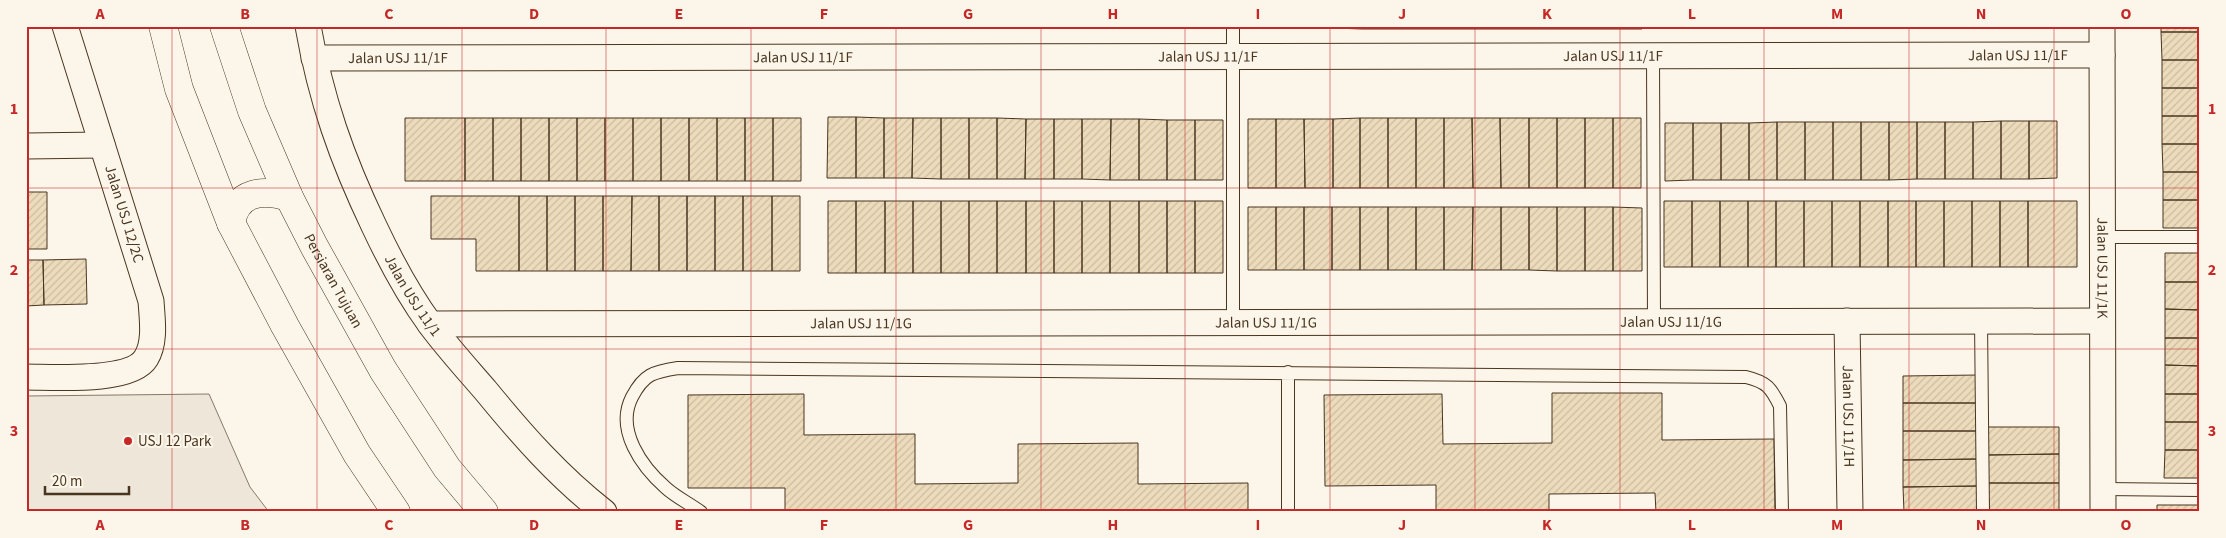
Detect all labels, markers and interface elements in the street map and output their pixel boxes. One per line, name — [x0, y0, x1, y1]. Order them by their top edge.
text: A — [94, 3, 105, 25]
text: B — [240, 3, 250, 25]
text: C — [384, 3, 394, 25]
text: D — [529, 3, 539, 25]
text: E — [675, 3, 683, 25]
text: F — [820, 3, 828, 25]
text: G — [963, 3, 973, 25]
text: H — [1108, 3, 1118, 25]
text: I — [1256, 3, 1260, 25]
text: J — [1398, 3, 1406, 25]
text: K — [1542, 3, 1552, 25]
text: L — [1688, 3, 1696, 25]
text: M — [1831, 3, 1843, 25]
text: N — [1976, 3, 1986, 25]
text: O — [2121, 3, 2132, 25]
street label: Jalan USJ 11/1F — [1563, 45, 1664, 66]
street label: Jalan USJ 11/1F — [1968, 45, 2069, 66]
street label: Jalan USJ 11/1F — [1158, 46, 1259, 67]
street label: Jalan USJ 11/1F — [348, 47, 449, 68]
street label: Jalan USJ 11/1F — [753, 47, 854, 68]
text: 1 — [10, 98, 18, 120]
text: 1 — [2208, 98, 2216, 120]
street label: Jalan USJ 12/2C — [99, 163, 149, 266]
street label: Jalan USJ 11/1K — [2092, 217, 2113, 319]
street label: Persiaran Tujuan — [299, 230, 368, 332]
street label: Jalan USJ 11/1 — [379, 251, 446, 341]
text: 2 — [10, 259, 18, 281]
text: 2 — [2208, 259, 2216, 281]
street label: Jalan USJ 11/1G — [1620, 311, 1722, 332]
street label: Jalan USJ 11/1G — [1215, 312, 1317, 333]
street label: Jalan USJ 11/1G — [810, 313, 912, 334]
street label: Jalan USJ 11/1H — [1837, 365, 1860, 467]
text: 3 — [10, 420, 18, 442]
text: 3 — [2208, 420, 2216, 442]
place label: USJ 12 Park — [138, 431, 212, 452]
marker: USJ 12 Park — [122, 435, 134, 447]
scale bar — [45, 463, 129, 495]
text: 20 m — [52, 471, 82, 492]
text: A — [94, 514, 105, 536]
text: B — [240, 514, 250, 536]
text: C — [384, 514, 394, 536]
text: D — [529, 514, 539, 536]
text: E — [675, 514, 683, 536]
text: F — [820, 514, 828, 536]
text: G — [963, 514, 973, 536]
text: H — [1108, 514, 1118, 536]
text: I — [1256, 514, 1260, 536]
text: J — [1398, 514, 1406, 536]
text: K — [1542, 514, 1552, 536]
text: L — [1688, 514, 1696, 536]
text: M — [1831, 514, 1843, 536]
text: N — [1976, 514, 1986, 536]
text: O — [2121, 514, 2132, 536]

